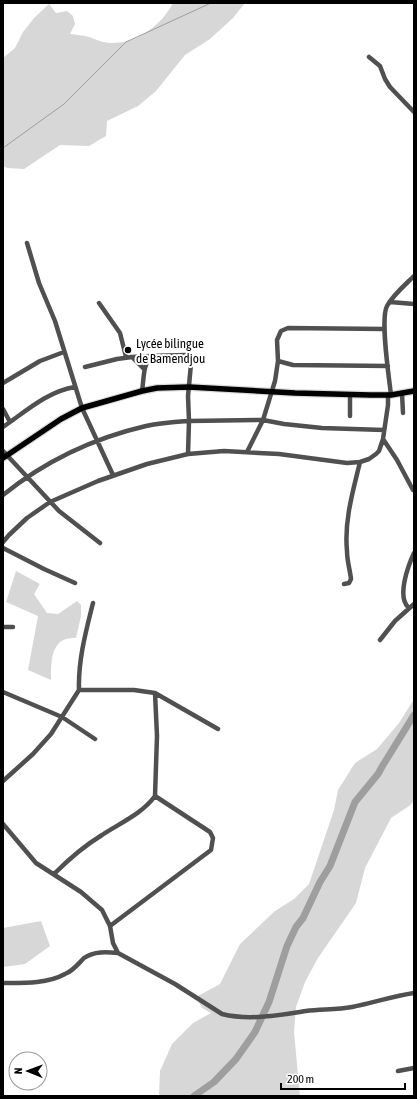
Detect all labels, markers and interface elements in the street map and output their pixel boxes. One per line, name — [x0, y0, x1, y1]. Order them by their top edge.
place label: Lycée bilingue de Bamendjou — [136, 336, 205, 366]
marker: Lycée bilingue de Bamendjou — [123, 345, 133, 355]
north arrow — [8, 1051, 48, 1091]
scale bar — [281, 1065, 405, 1091]
text: N — [12, 1067, 24, 1074]
text: 200 m — [287, 1072, 314, 1086]

